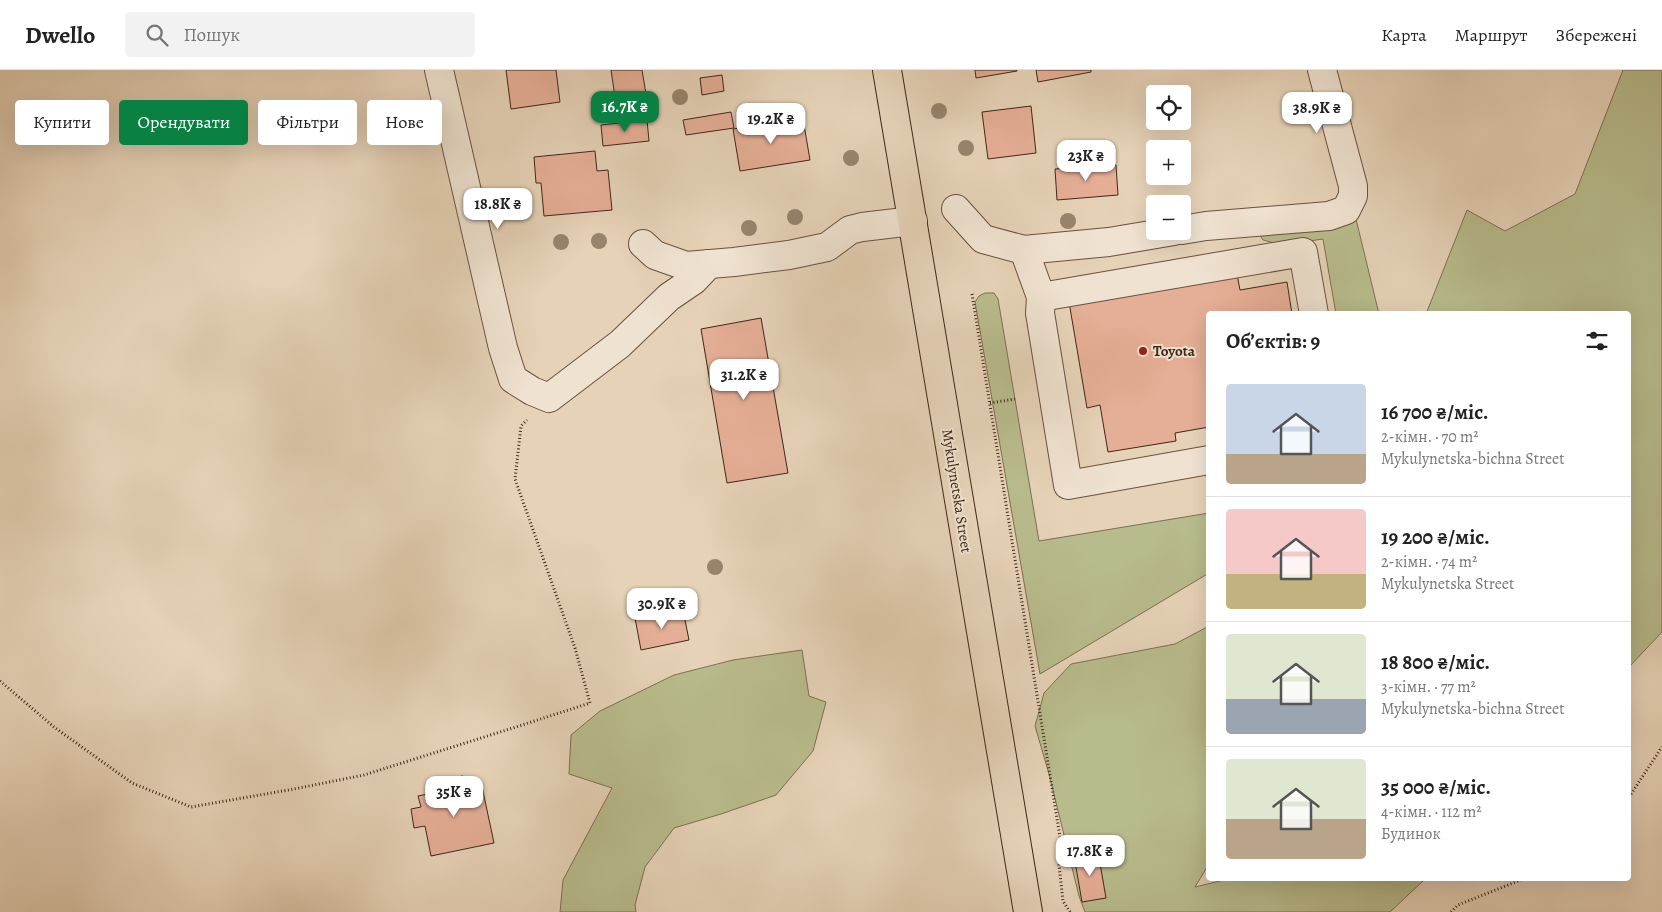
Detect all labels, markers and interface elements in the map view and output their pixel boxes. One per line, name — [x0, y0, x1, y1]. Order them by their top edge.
search box — [125, 12, 475, 57]
text: Dwello — [25, 19, 95, 51]
icon: search — [143, 21, 171, 49]
text: Пошук — [183, 22, 240, 48]
text: Карта — [1381, 23, 1427, 47]
text: Маршрут — [1455, 23, 1528, 47]
text: Збережені — [1556, 23, 1637, 47]
map controls — [1146, 85, 1191, 240]
button: locate — [1146, 85, 1191, 130]
pin: 16.7K ₴ — [579, 90, 671, 133]
pin: 38.9K ₴ — [1271, 92, 1363, 134]
text: 16.7K ₴ — [602, 96, 648, 118]
text: 38.9K ₴ — [1293, 97, 1341, 119]
chip: Купити — [15, 100, 109, 145]
chip: Орендувати — [119, 100, 248, 145]
chip: Фільтри — [258, 100, 357, 145]
chip: Нове — [367, 100, 442, 145]
pin: 19.2K ₴ — [725, 102, 817, 145]
text: 19.2K ₴ — [747, 108, 795, 130]
pin: 23K ₴ — [1051, 140, 1121, 182]
button: + — [1146, 140, 1191, 185]
text: 23K ₴ — [1068, 145, 1104, 167]
pin: 18.8K ₴ — [452, 188, 544, 230]
text: 18.8K ₴ — [474, 193, 522, 215]
button: − — [1146, 195, 1191, 240]
text: Об’єктів: 9 — [1226, 327, 1320, 355]
icon: filters — [1583, 327, 1611, 355]
place label: Toyota — [1153, 341, 1196, 361]
marker: Toyota — [1137, 345, 1149, 357]
pin: 31.2K ₴ — [698, 358, 790, 401]
text: 31.2K ₴ — [721, 364, 767, 386]
text: 16 700 ₴/міс. — [1381, 398, 1489, 426]
icon: home — [1266, 404, 1326, 464]
text: 2-кімн. · 70 m² — [1381, 426, 1479, 448]
street label: Mykulynetska Street — [937, 428, 977, 554]
text: Mykulynetska-bichna Street — [1381, 448, 1565, 470]
text: 19 200 ₴/міс. — [1381, 523, 1490, 551]
icon: home — [1266, 529, 1326, 589]
text: 2-кімн. · 74 m² — [1381, 551, 1477, 573]
text: Mykulynetska Street — [1381, 573, 1514, 595]
pin: 30.9K ₴ — [616, 588, 708, 630]
text: 30.9K ₴ — [638, 593, 686, 615]
text: 18 800 ₴/міс. — [1381, 648, 1490, 676]
icon: home — [1266, 654, 1326, 714]
text: 3-кімн. · 77 m² — [1381, 676, 1476, 698]
text: Mykulynetska-bichna Street — [1381, 698, 1565, 720]
text: 35 000 ₴/міс. — [1381, 773, 1491, 801]
pin: 35K ₴ — [419, 776, 489, 818]
icon: home — [1266, 779, 1326, 839]
text: 35K ₴ — [436, 781, 472, 803]
text: 4-кімн. · 112 m² — [1381, 801, 1482, 823]
text: Будинок — [1381, 823, 1441, 845]
pin: 17.8K ₴ — [1044, 834, 1136, 877]
text: 17.8K ₴ — [1067, 840, 1113, 862]

